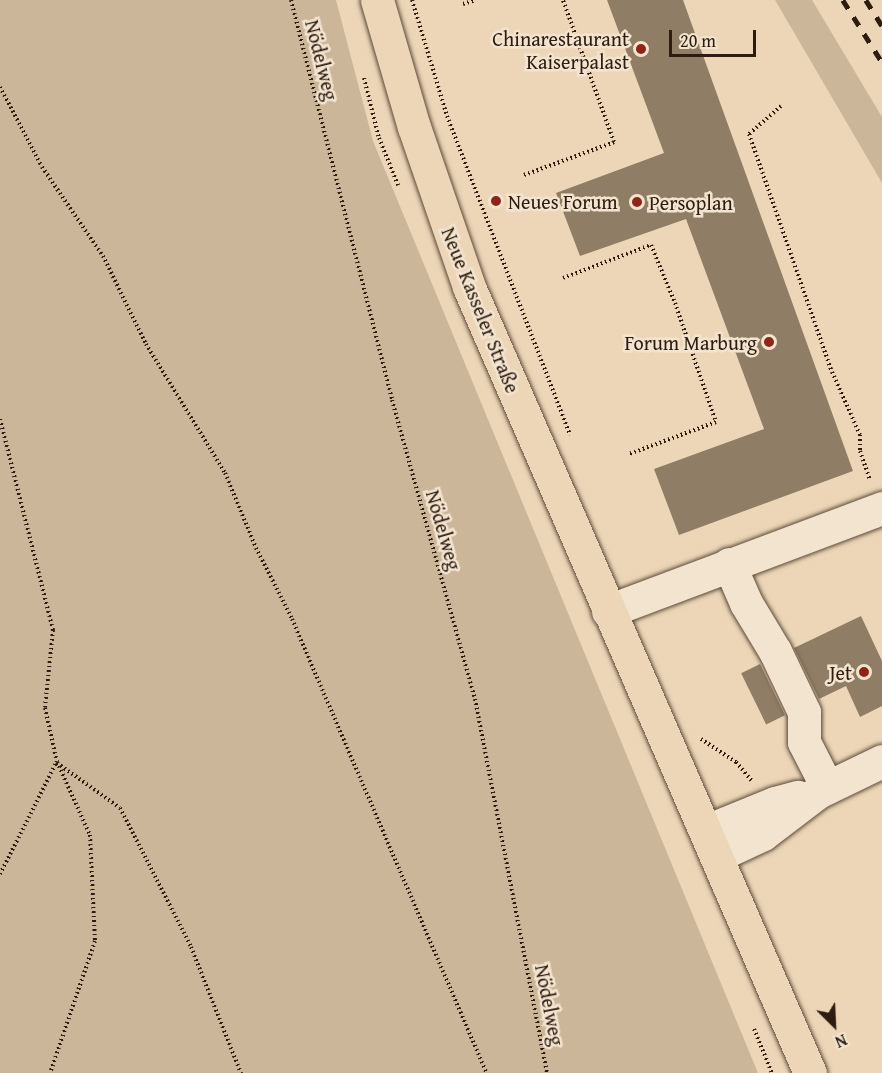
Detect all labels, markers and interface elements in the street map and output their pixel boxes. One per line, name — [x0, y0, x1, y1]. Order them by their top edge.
street label: Nödelweg — [300, 17, 344, 103]
scale bar — [672, 18, 759, 56]
place label: Chinarestaurant Kaiserpalast — [492, 26, 629, 73]
text: 20 m — [680, 27, 716, 54]
marker: Chinarestaurant Kaiserpalast — [634, 42, 648, 56]
place label: Neues Forum — [508, 189, 618, 213]
place label: Persoplan — [649, 190, 733, 214]
marker: Neues Forum — [489, 194, 503, 208]
marker: Persoplan — [630, 195, 644, 209]
street label: Neue Kasseler Straße — [437, 224, 525, 396]
place label: Forum Marburg — [625, 330, 757, 354]
marker: Forum Marburg — [762, 335, 776, 349]
street label: Nödelweg — [421, 487, 467, 573]
place label: Jet — [829, 660, 852, 684]
marker: Jet — [857, 665, 871, 679]
street label: Nödelweg — [530, 962, 570, 1048]
north arrow — [804, 995, 864, 1055]
text: N — [832, 1028, 851, 1055]

